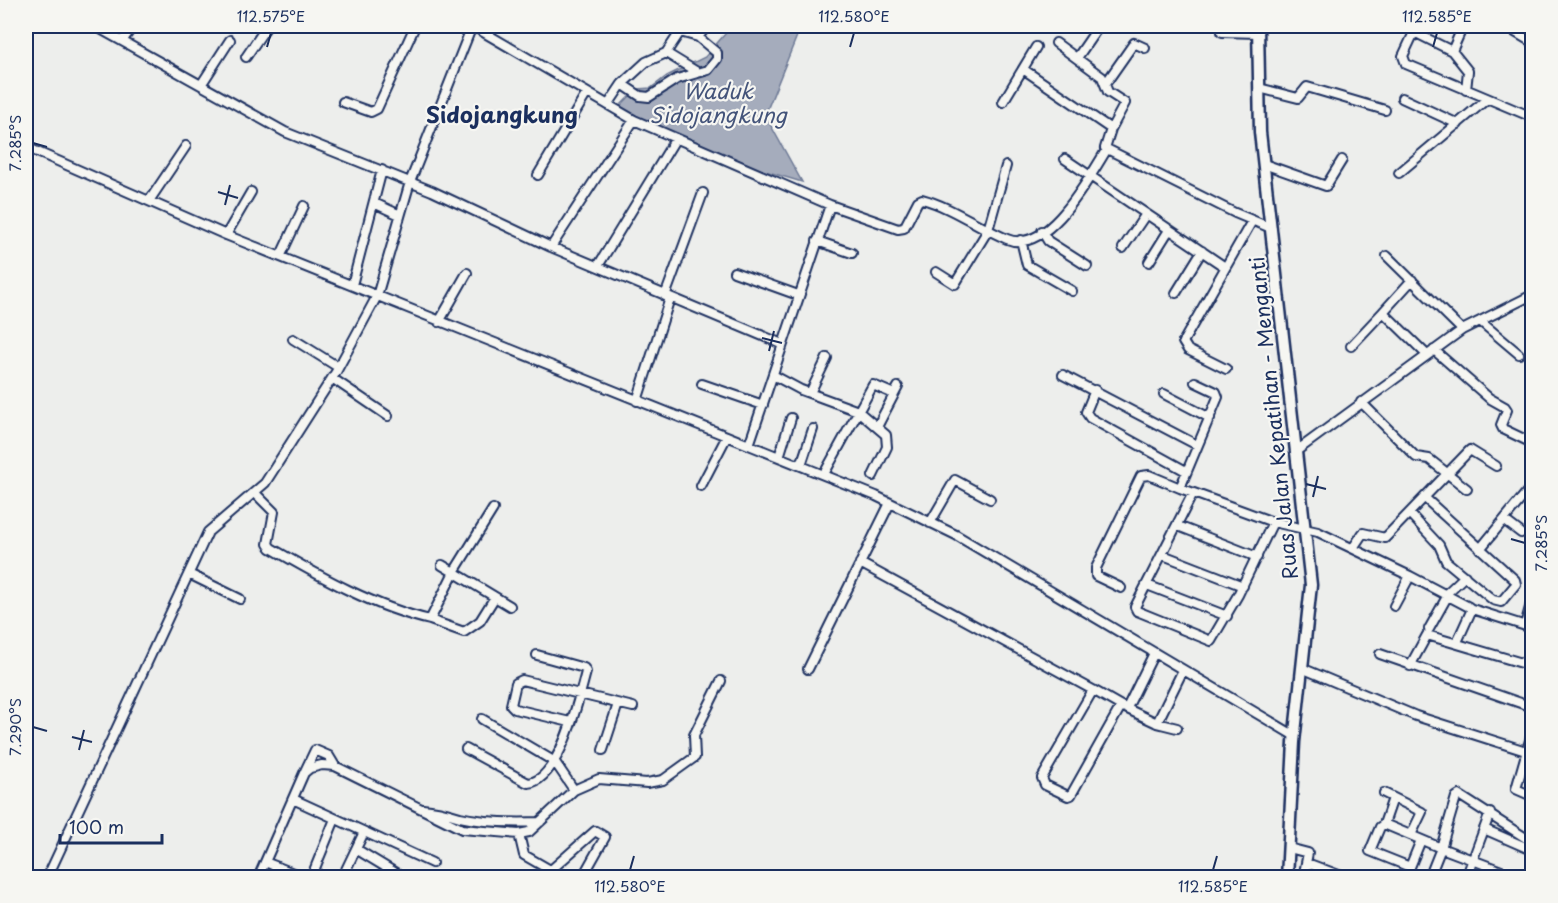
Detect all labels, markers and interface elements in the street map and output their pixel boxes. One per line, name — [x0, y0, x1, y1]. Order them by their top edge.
text: 112.575°E — [237, 4, 305, 27]
text: 112.580°E — [818, 4, 890, 27]
text: 112.585°E — [1402, 4, 1472, 27]
water label: Waduk Sidojangkung — [649, 74, 788, 130]
district label: Sidojangkung — [426, 97, 578, 130]
text: 7.285°S — [3, 115, 26, 171]
street label: Ruas Jalan Kepatihan - Menganti — [1241, 255, 1305, 581]
text: 7.285°S — [1529, 515, 1552, 571]
text: 7.290°S — [3, 698, 26, 756]
scale bar — [60, 807, 162, 845]
text: 100 m — [69, 813, 124, 840]
text: 112.580°E — [594, 874, 666, 897]
text: 112.585°E — [1178, 874, 1248, 897]

